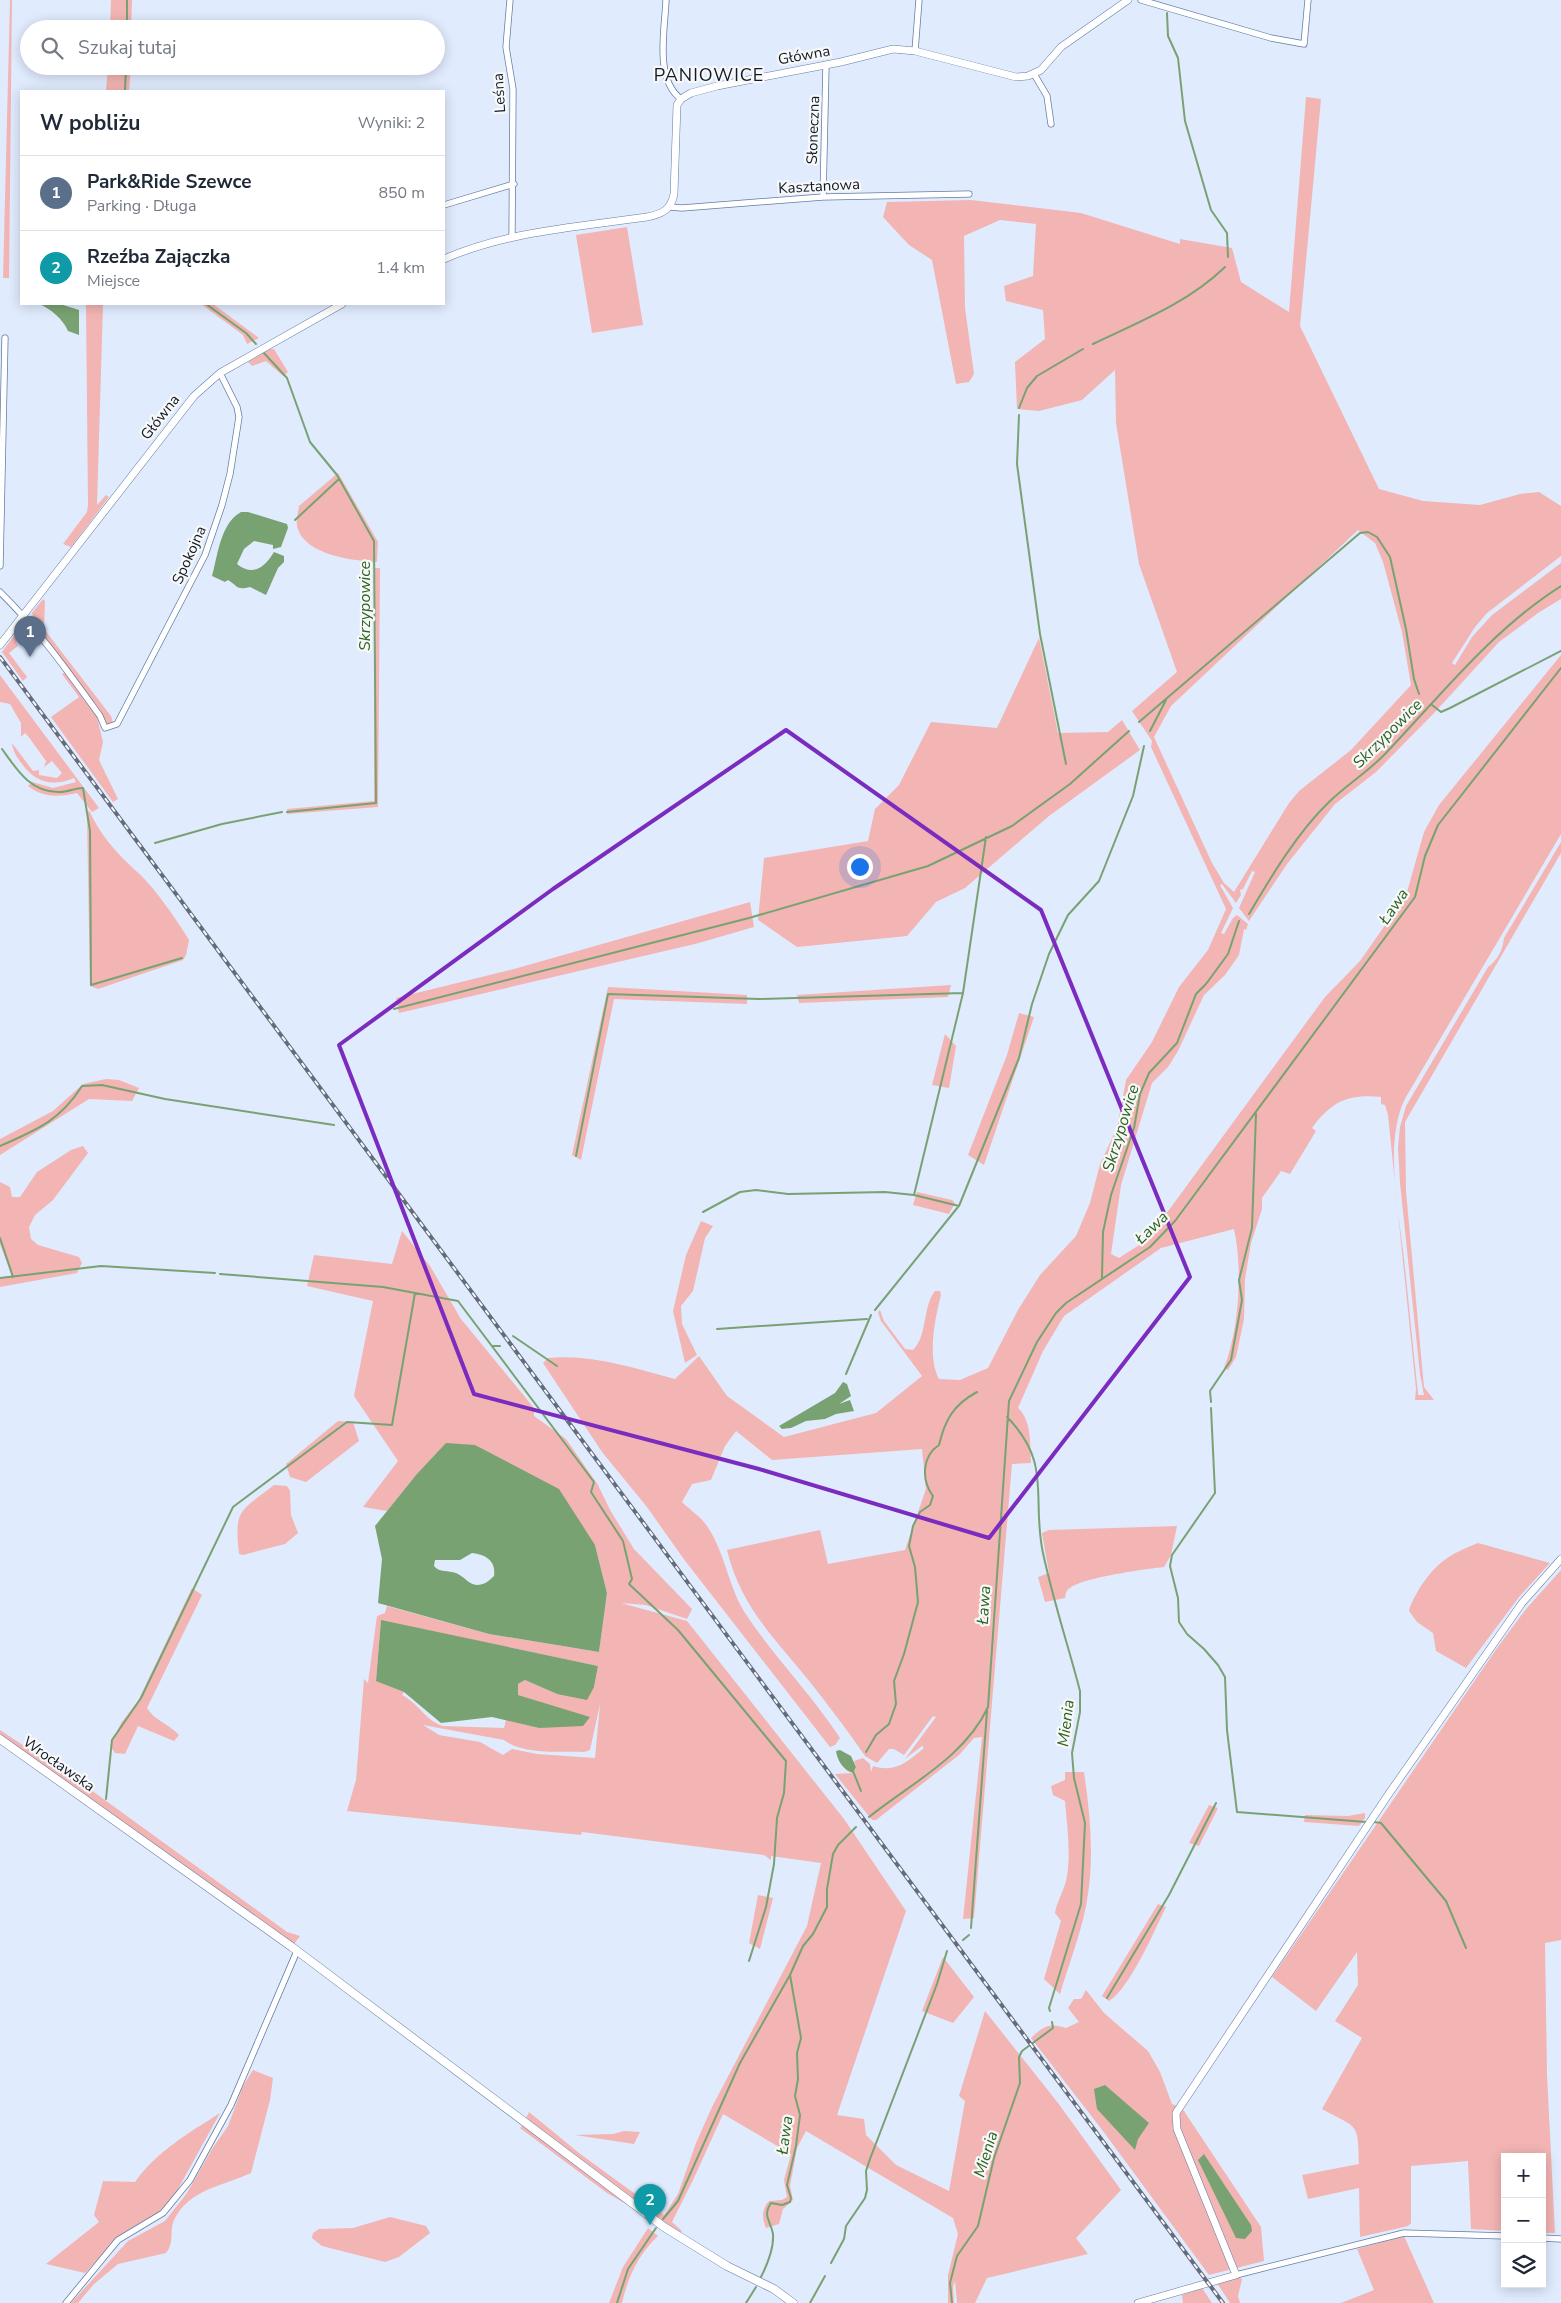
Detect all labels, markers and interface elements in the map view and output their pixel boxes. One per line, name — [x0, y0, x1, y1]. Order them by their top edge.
search box — [20, 20, 445, 75]
icon: search — [38, 34, 66, 62]
text: Szukaj tutaj — [78, 35, 177, 61]
street label: Główna — [776, 41, 832, 69]
district label: PANIOWICE — [654, 63, 764, 87]
street label: Leśna — [488, 72, 510, 114]
street label: Słoneczna — [802, 95, 824, 165]
text: W pobliżu — [40, 109, 141, 137]
text: Wyniki: 2 — [358, 112, 425, 134]
text: Park&Ride Szewce — [87, 169, 251, 195]
street label: Kasztanowa — [778, 174, 860, 198]
text: 1 — [51, 182, 61, 204]
text: 850 m — [378, 182, 425, 204]
text: Parking · Długa — [87, 195, 196, 217]
text: Rzeźba Zajączka — [87, 244, 230, 270]
text: 2 — [51, 257, 61, 279]
text: 1.4 km — [376, 257, 425, 279]
text: Miejsce — [87, 270, 140, 292]
street label: Główna — [136, 390, 184, 444]
street label: Spokojna — [167, 523, 211, 587]
water label: Skrzypowice — [354, 560, 376, 651]
pin: 1 — [14, 616, 46, 657]
water label: Skrzypowice — [1348, 694, 1428, 773]
your location — [847, 854, 873, 880]
water label: Ława — [1373, 884, 1414, 930]
water label: Skrzypowice — [1097, 1082, 1145, 1175]
water label: Ława — [1129, 1206, 1173, 1250]
water label: Ława — [972, 1585, 996, 1626]
water label: Mienia — [1052, 1698, 1080, 1748]
street label: Wrocławska — [19, 1732, 99, 1796]
water label: Ława — [771, 2114, 799, 2157]
water label: Mienia — [969, 2129, 1003, 2180]
map controls — [1501, 2153, 1546, 2288]
button: + — [1501, 2153, 1546, 2198]
pin: 2 — [634, 2184, 666, 2225]
button: − — [1501, 2198, 1546, 2243]
button: layers — [1501, 2243, 1546, 2288]

